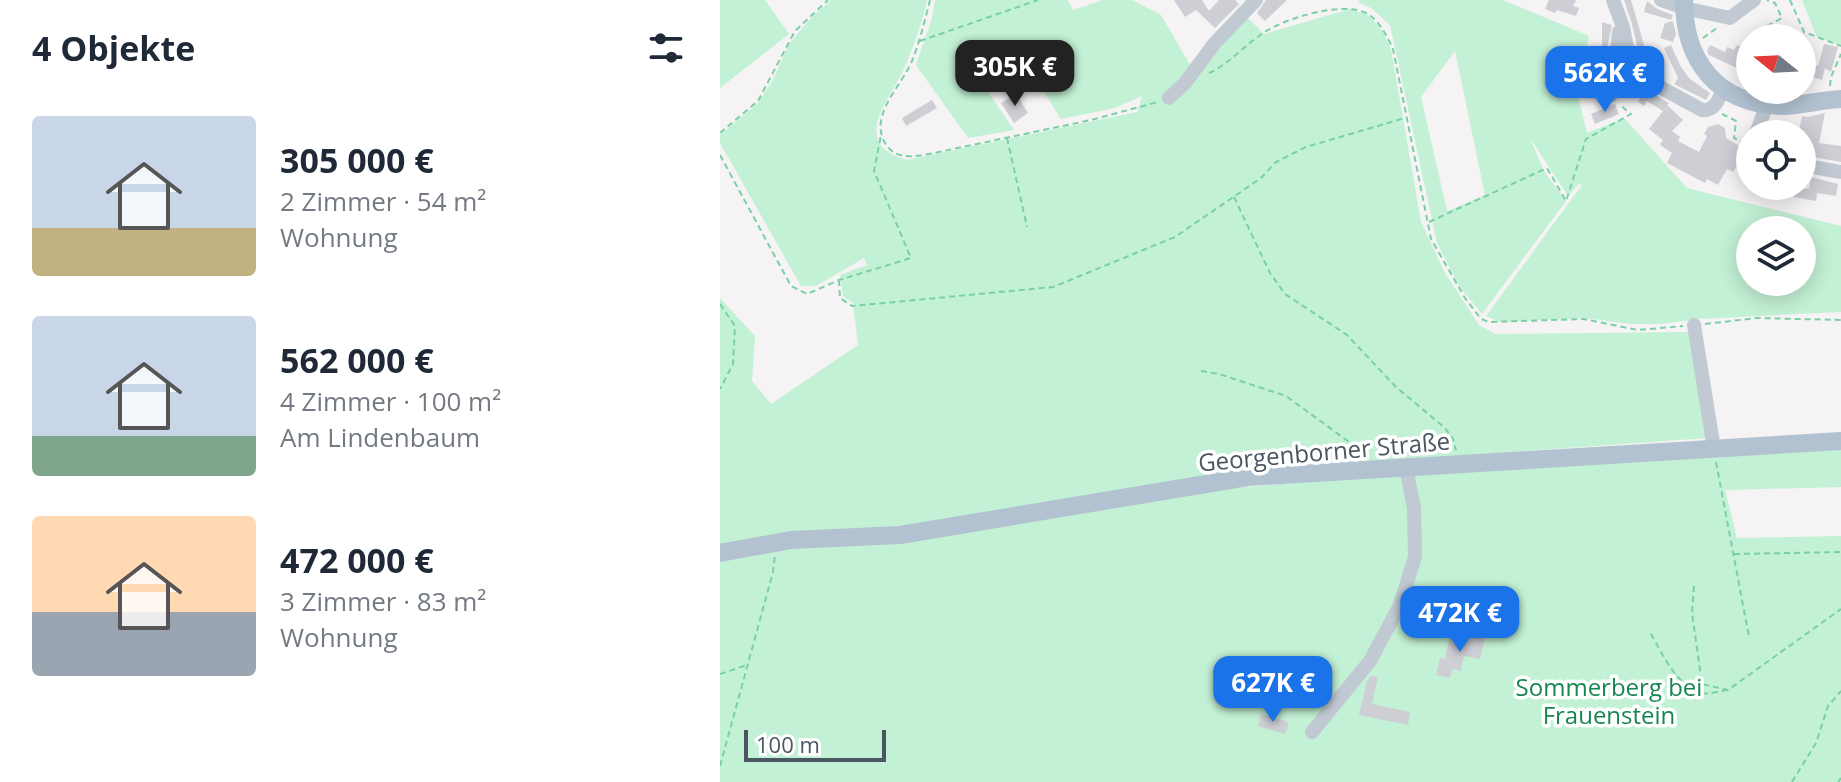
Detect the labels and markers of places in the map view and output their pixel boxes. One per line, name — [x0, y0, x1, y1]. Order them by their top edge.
pin: 305K € — [950, 40, 1080, 108]
pin: 562K € — [1540, 46, 1670, 114]
pin: 472K € — [1395, 586, 1525, 654]
pin: 627K € — [1208, 656, 1338, 724]

